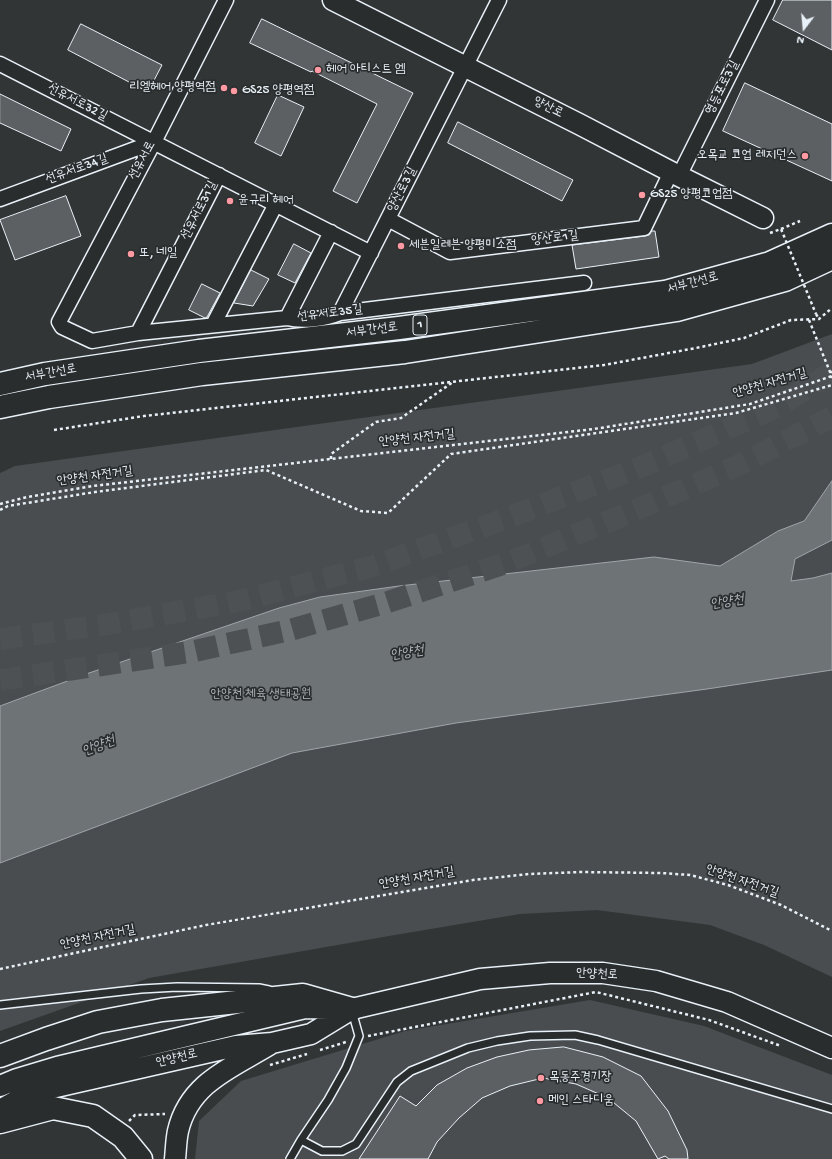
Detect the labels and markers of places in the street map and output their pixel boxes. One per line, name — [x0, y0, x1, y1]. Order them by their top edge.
place label: 헤어 아티스트 엠 — [326, 62, 405, 78]
marker: 헤어 아티스트 엠 — [313, 65, 323, 75]
place label: 리엘헤어 양평역점 — [129, 80, 216, 96]
marker: 리엘헤어 양평역점 — [219, 83, 229, 93]
place label: GS25 양평역점 — [242, 83, 314, 99]
marker: GS25 양평역점 — [229, 86, 239, 96]
place label: 오목교 코업 레지던스 — [697, 148, 797, 164]
marker: 오목교 코업 레지던스 — [800, 151, 810, 161]
place label: GS25 양평코업점 — [650, 187, 733, 203]
marker: GS25 양평코업점 — [637, 190, 647, 200]
place label: 윤규리 헤어 — [238, 193, 293, 209]
marker: 윤규리 헤어 — [225, 196, 235, 206]
place label: 세븐일레븐 양평미소점 — [409, 238, 517, 254]
marker: 세븐일레븐 양평미소점 — [396, 241, 406, 251]
place label: 또, 네일 — [139, 246, 178, 262]
marker: 또, 네일 — [126, 249, 136, 259]
place label: 목동주경기장 — [549, 1070, 612, 1086]
marker: 목동주경기장 — [536, 1073, 546, 1083]
place label: 메인 스타디움 — [548, 1093, 614, 1109]
marker: 메인 스타디움 — [535, 1096, 545, 1106]

